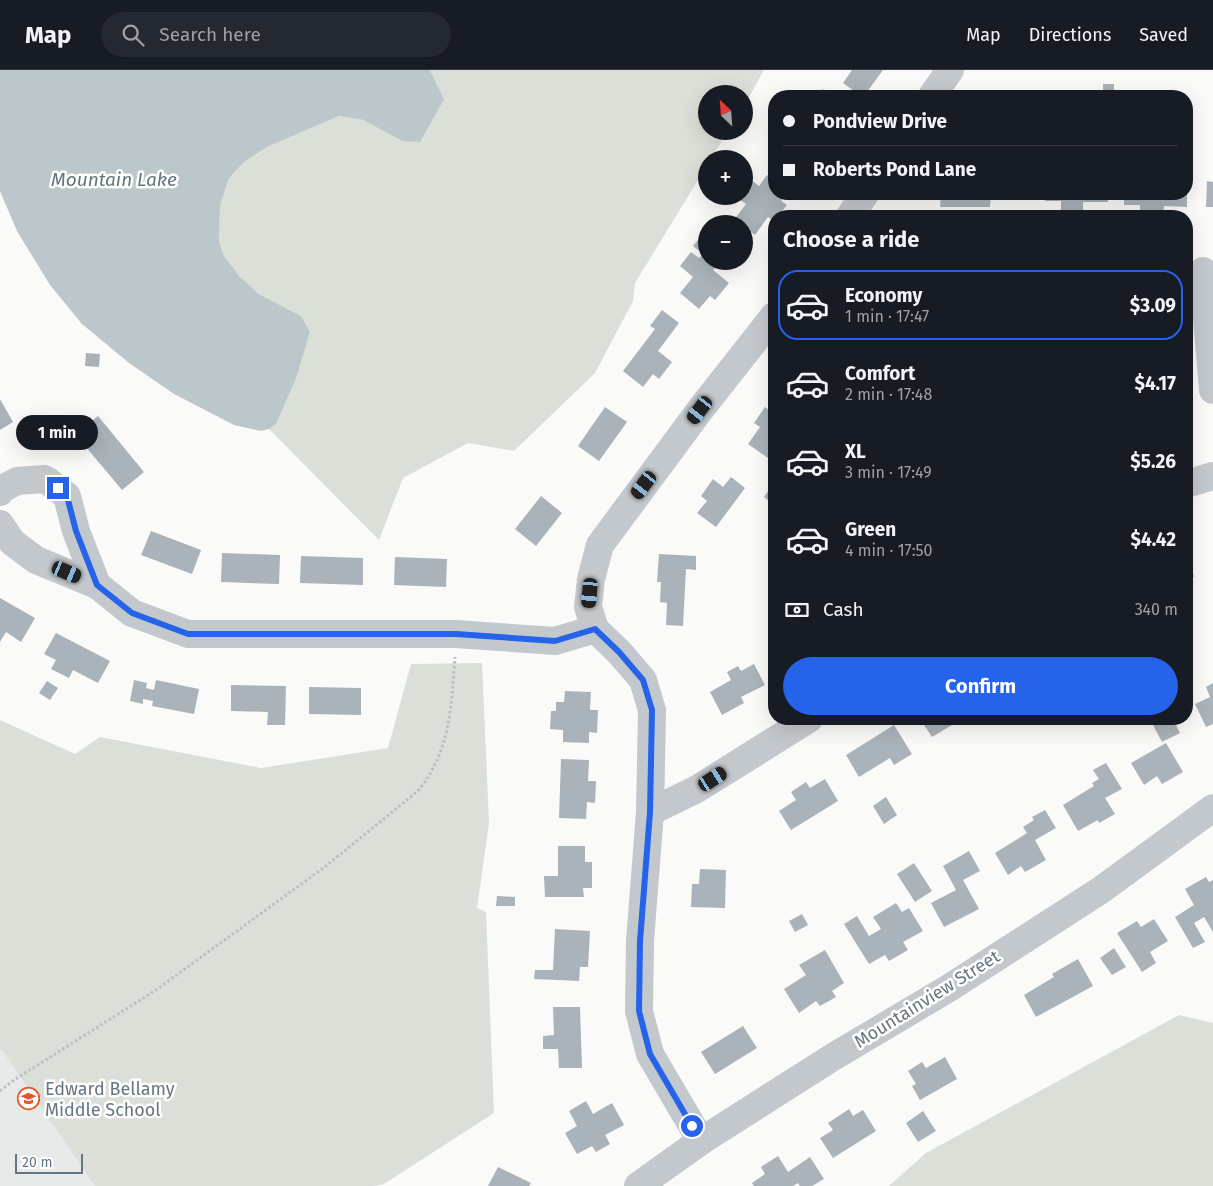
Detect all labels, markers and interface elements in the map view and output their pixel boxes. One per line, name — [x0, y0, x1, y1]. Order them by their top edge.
search box — [101, 12, 451, 57]
text: Map — [25, 21, 71, 49]
icon: search — [119, 21, 147, 49]
text: Search here — [159, 23, 261, 46]
text: Map — [966, 24, 1001, 46]
text: Directions — [1029, 24, 1111, 46]
text: Saved — [1139, 24, 1188, 46]
north arrow — [698, 85, 752, 140]
map controls — [698, 85, 753, 270]
text: Pondview Drive — [813, 110, 947, 133]
button: + — [698, 150, 753, 205]
text: Roberts Pond Lane — [813, 158, 976, 181]
water label: Mountain Lake — [51, 168, 177, 191]
button: − — [698, 215, 753, 270]
text: Choose a ride — [783, 226, 919, 253]
icon: car — [785, 283, 830, 328]
text: Economy — [845, 284, 922, 307]
text: $3.09 — [1130, 294, 1176, 317]
text: 1 min · 17:47 — [845, 307, 929, 326]
icon: car — [785, 361, 830, 406]
text: Comfort — [845, 362, 915, 385]
text: $4.17 — [1134, 372, 1176, 395]
text: 2 min · 17:48 — [845, 385, 932, 404]
car — [684, 394, 715, 426]
callout: 1 min — [17, 416, 99, 450]
text: 1 min — [38, 423, 76, 442]
icon: car — [785, 439, 830, 484]
text: XL — [845, 440, 866, 463]
text: $5.26 — [1130, 450, 1176, 473]
text: 3 min · 17:49 — [845, 463, 932, 482]
car — [628, 469, 659, 501]
route end — [47, 477, 69, 499]
icon: car — [785, 517, 830, 562]
text: Green — [845, 518, 896, 541]
text: $4.42 — [1131, 528, 1176, 551]
text: 4 min · 17:50 — [845, 541, 933, 560]
car — [50, 559, 83, 585]
car — [581, 577, 598, 609]
icon: cash — [783, 596, 811, 624]
text: Cash — [823, 598, 864, 621]
text: 340 m — [1135, 600, 1178, 619]
button: Confirm — [783, 657, 1178, 715]
car — [696, 765, 729, 793]
street label: Mountainview Street — [850, 945, 1004, 1053]
place label: Edward Bellamy Middle School — [45, 1078, 175, 1121]
school or university icon: Edward Bellamy Middle School — [17, 1087, 41, 1111]
route start — [681, 1115, 703, 1137]
scale bar — [15, 1151, 82, 1174]
text: 20 m — [22, 1154, 52, 1171]

